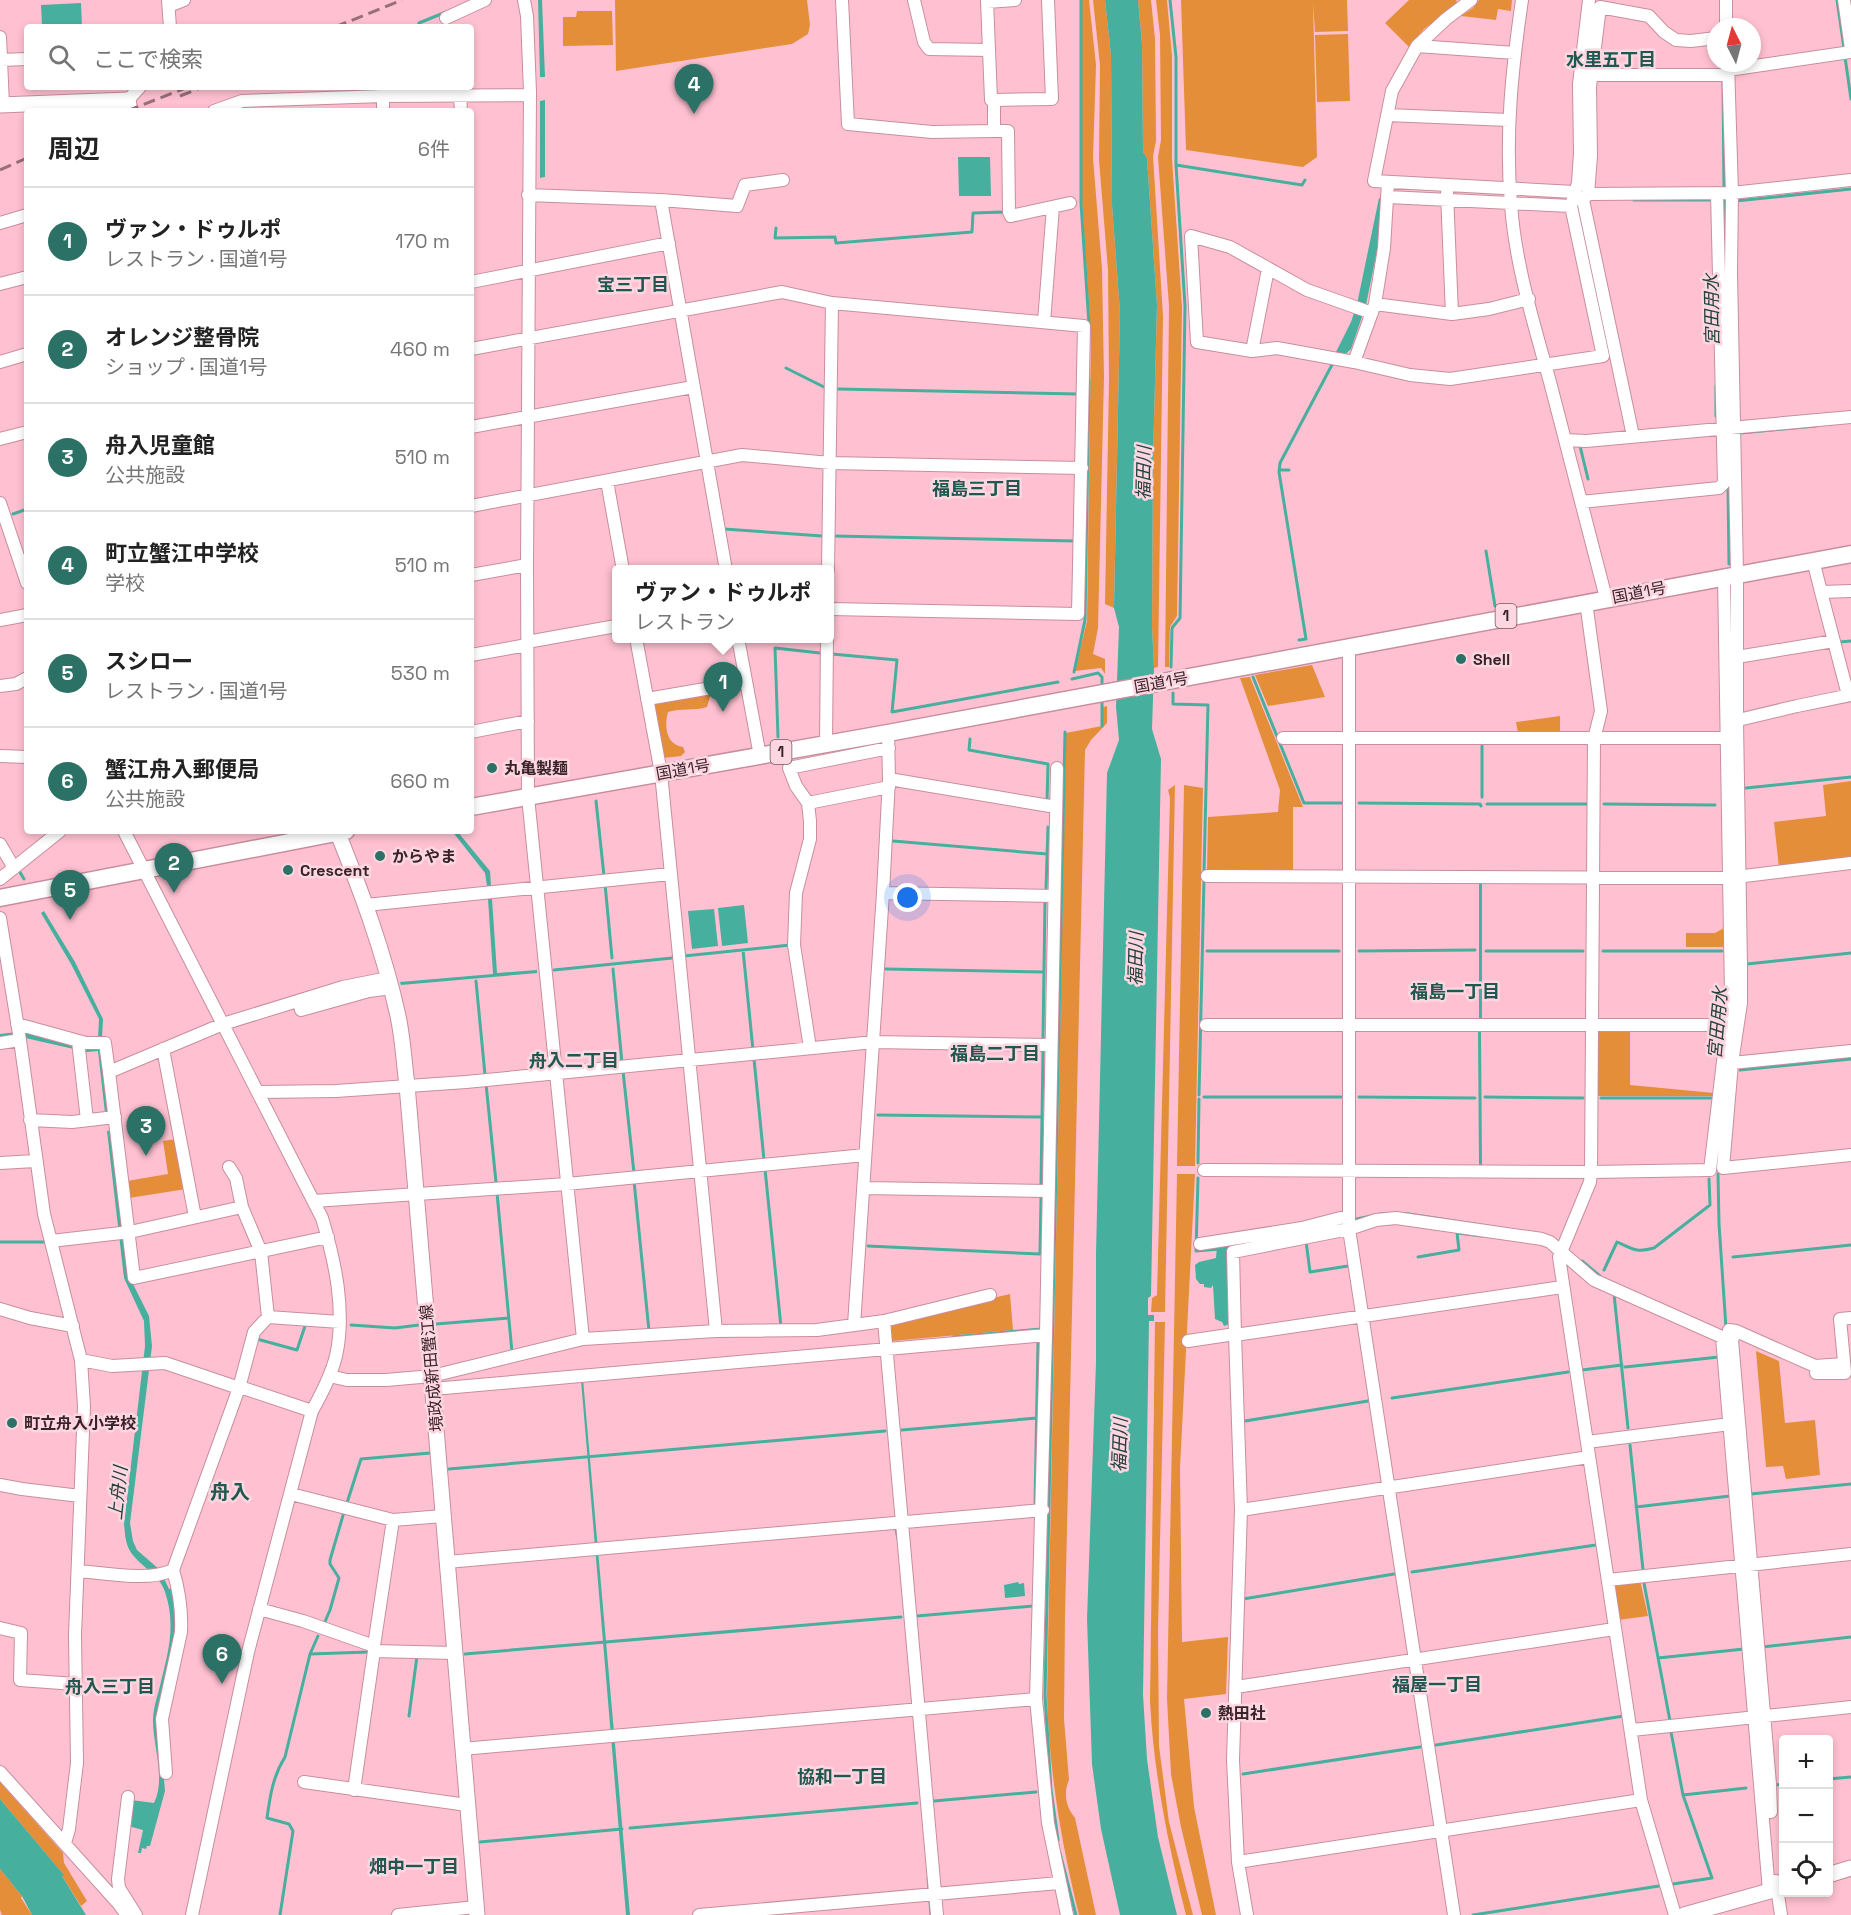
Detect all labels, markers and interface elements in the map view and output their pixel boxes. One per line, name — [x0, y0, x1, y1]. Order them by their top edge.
north arrow — [1707, 18, 1761, 72]
search box — [24, 24, 474, 90]
icon: search — [45, 41, 78, 74]
text: ここで検索 — [93, 45, 203, 73]
district label: 水里五丁目 — [1566, 48, 1656, 71]
pin: 4 — [674, 64, 714, 114]
text: 周辺 — [48, 132, 100, 166]
text: 6件 — [418, 136, 450, 162]
text: ヴァン・ドゥルポ — [105, 215, 281, 243]
text: 1 — [63, 228, 72, 254]
text: 170 m — [395, 228, 450, 254]
text: レストラン · 国道1号 — [105, 246, 287, 272]
water label: 宮田用水 — [1699, 272, 1724, 346]
district label: 宝三丁目 — [597, 273, 669, 296]
text: オレンジ整骨院 — [105, 323, 259, 351]
text: 2 — [62, 336, 73, 362]
text: 460 m — [390, 336, 450, 362]
text: ショップ · 国道1号 — [105, 354, 267, 380]
text: 舟入児童館 — [105, 431, 215, 459]
text: 3 — [61, 444, 74, 470]
text: 510 m — [395, 444, 450, 470]
water label: 福田川 — [1132, 444, 1156, 500]
text: 公共施設 — [105, 462, 185, 488]
district label: 福島三丁目 — [932, 477, 1022, 500]
text: 町立蟹江中学校 — [105, 539, 259, 567]
text: 4 — [61, 552, 74, 578]
text: 510 m — [395, 552, 450, 578]
popup — [612, 565, 834, 643]
text: 学校 — [105, 570, 145, 596]
street label: 国道1号 — [1610, 577, 1668, 608]
text: ヴァン・ドゥルポ — [635, 578, 811, 606]
road number: 1 — [1496, 604, 1516, 628]
text: レストラン — [635, 609, 735, 635]
text: スシロー — [105, 647, 193, 675]
place label: Shell — [1473, 649, 1510, 670]
marker: Shell — [1454, 652, 1468, 666]
text: 5 — [62, 660, 74, 686]
text: 530 m — [391, 660, 450, 686]
pin: 1 — [704, 662, 742, 712]
street label: 国道1号 — [1132, 667, 1190, 698]
text: レストラン · 国道1号 — [105, 678, 287, 704]
road number: 1 — [770, 740, 792, 764]
street label: 国道1号 — [654, 754, 712, 785]
text: 蟹江舟入郵便局 — [105, 755, 259, 783]
place label: 丸亀製麺 — [504, 758, 568, 779]
marker: 丸亀製麺 — [485, 761, 499, 775]
text: 6 — [61, 768, 74, 794]
text: 660 m — [390, 768, 450, 794]
text: 公共施設 — [105, 786, 185, 812]
pin: 2 — [154, 844, 194, 893]
place label: からやま — [392, 846, 456, 867]
marker: からやま — [373, 849, 387, 863]
place label: Crescent — [300, 860, 370, 881]
marker: Crescent — [281, 863, 295, 877]
pin: 5 — [50, 870, 90, 920]
your location — [893, 883, 922, 912]
water label: 福田川 — [1124, 930, 1148, 986]
district label: 福島一丁目 — [1410, 980, 1500, 1003]
water label: 宮田用水 — [1703, 984, 1732, 1060]
district label: 福島二丁目 — [950, 1042, 1040, 1065]
district label: 舟入二丁目 — [529, 1049, 619, 1072]
pin: 3 — [126, 1106, 166, 1156]
street label: 境政成新田蟹江線 — [415, 1303, 448, 1433]
place label: 町立舟入小学校 — [24, 1413, 136, 1434]
marker: 町立舟入小学校 — [5, 1416, 19, 1430]
water label: 福田川 — [1107, 1416, 1132, 1472]
water label: 上舟川 — [103, 1463, 132, 1521]
district label: 舟入 — [210, 1479, 250, 1505]
pin: 6 — [202, 1634, 242, 1684]
district label: 福屋一丁目 — [1392, 1673, 1482, 1696]
district label: 舟入三丁目 — [65, 1675, 155, 1698]
place label: 熱田社 — [1218, 1703, 1266, 1724]
marker: 熱田社 — [1199, 1706, 1213, 1720]
map controls — [1779, 1735, 1833, 1897]
button: + — [1779, 1735, 1833, 1789]
district label: 協和一丁目 — [797, 1765, 887, 1788]
button: − — [1779, 1789, 1833, 1843]
button: locate — [1779, 1843, 1833, 1897]
district label: 畑中一丁目 — [369, 1855, 459, 1878]

